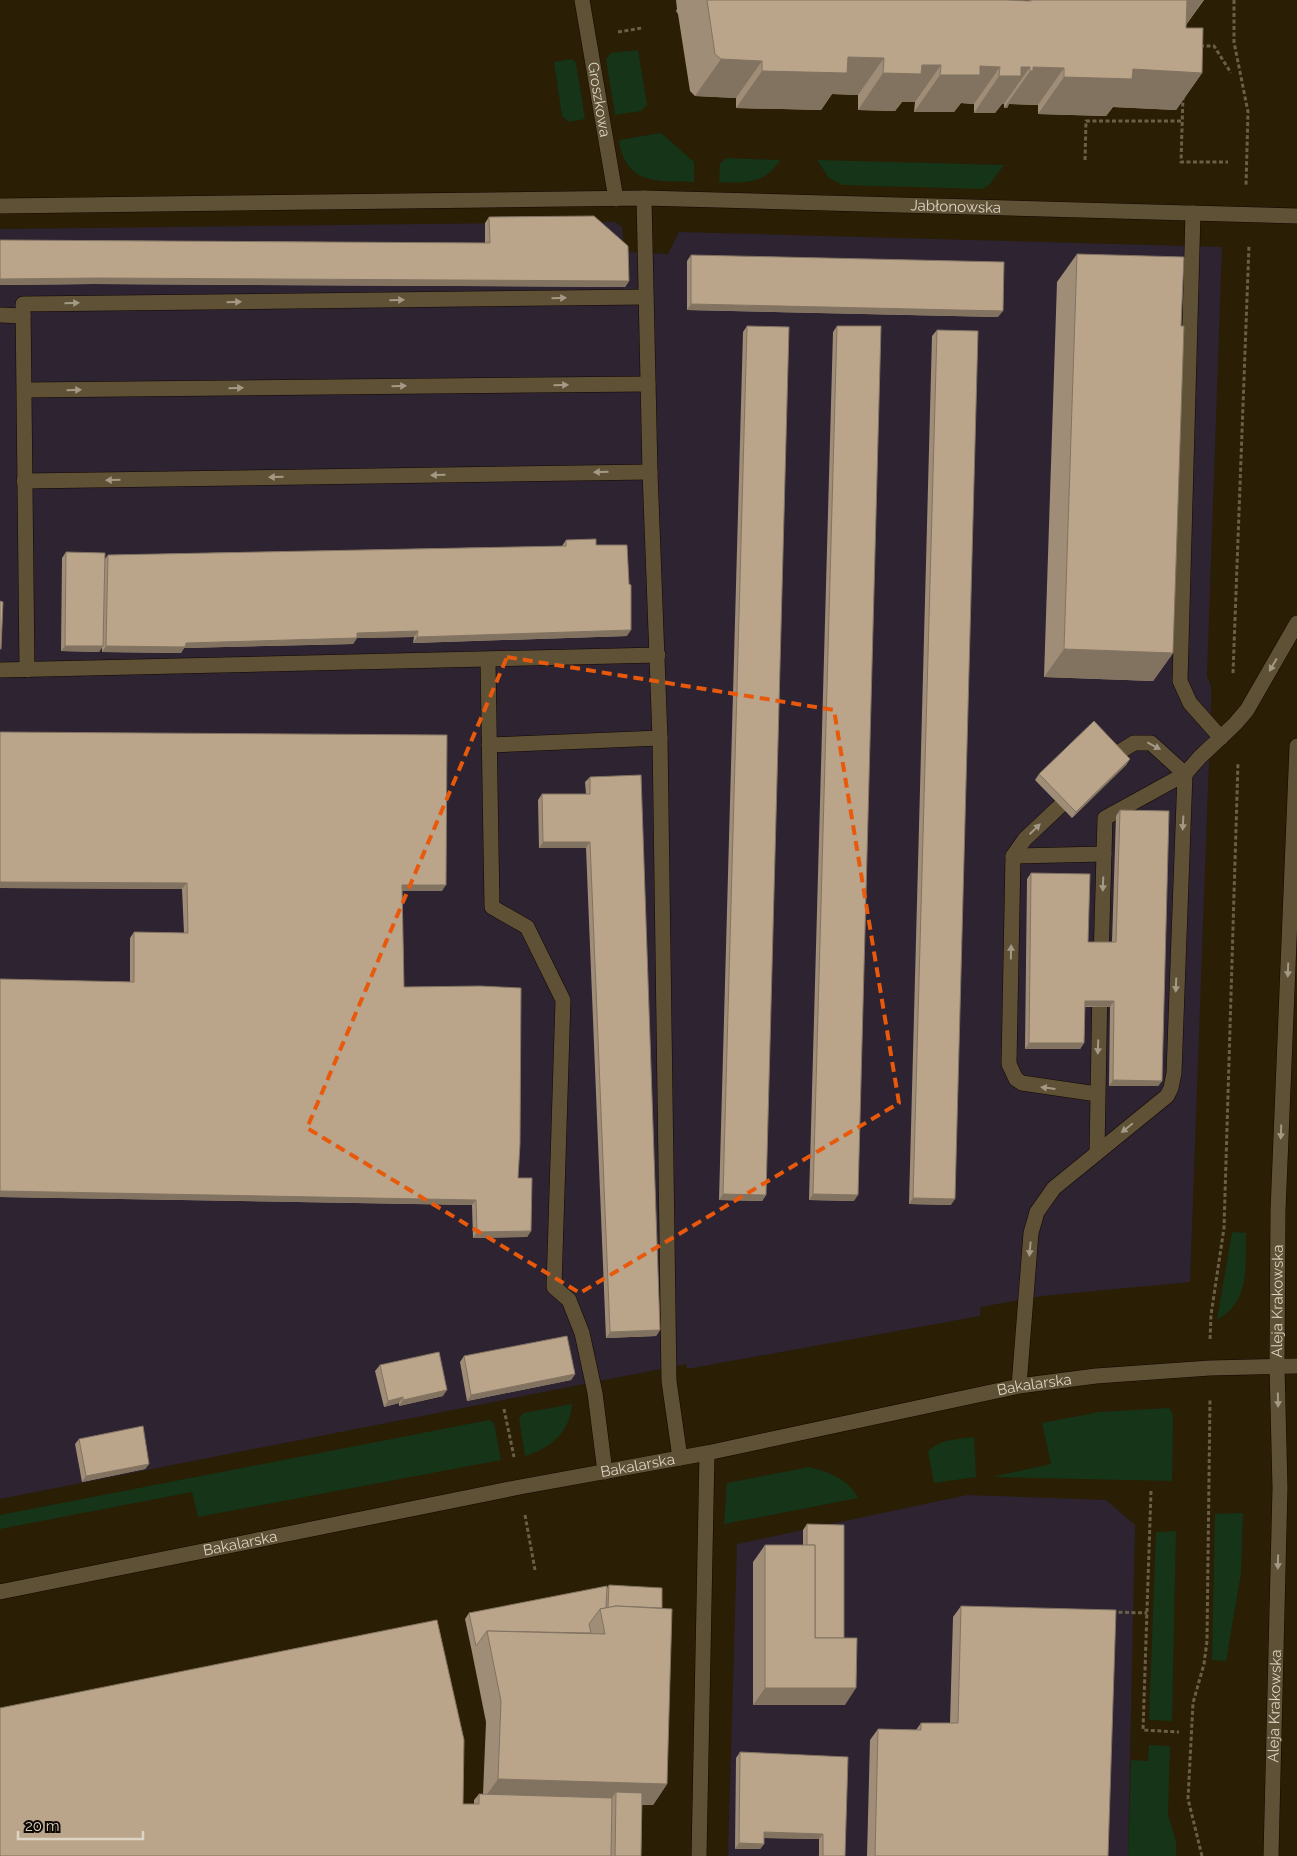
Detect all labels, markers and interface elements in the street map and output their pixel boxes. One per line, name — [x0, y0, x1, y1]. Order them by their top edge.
street label: Groszkowa — [584, 61, 614, 138]
street label: Jabłonowska — [910, 196, 1001, 217]
one-way arrow — [551, 293, 567, 301]
one-way arrow — [389, 295, 405, 303]
one-way arrow — [226, 297, 242, 305]
one-way arrow — [64, 299, 80, 307]
one-way arrow — [554, 380, 570, 388]
one-way arrow — [391, 382, 407, 390]
one-way arrow — [229, 384, 245, 392]
one-way arrow — [66, 386, 82, 394]
one-way arrow — [593, 468, 609, 476]
one-way arrow — [430, 471, 446, 479]
one-way arrow — [268, 473, 284, 481]
one-way arrow — [105, 476, 121, 484]
one-way arrow — [1268, 659, 1277, 672]
one-way arrow — [1147, 742, 1160, 751]
one-way arrow — [1178, 815, 1186, 831]
one-way arrow — [1029, 823, 1041, 835]
one-way arrow — [1099, 877, 1107, 893]
one-way arrow — [1008, 944, 1016, 960]
one-way arrow — [1283, 962, 1291, 978]
one-way arrow — [1172, 978, 1180, 994]
one-way arrow — [1094, 1039, 1102, 1055]
one-way arrow — [1040, 1084, 1056, 1092]
one-way arrow — [1121, 1122, 1134, 1133]
one-way arrow — [1277, 1124, 1285, 1140]
one-way arrow — [1025, 1242, 1033, 1258]
street label: Aleja Krakowska — [1268, 1245, 1287, 1358]
street label: Bakalarska — [995, 1370, 1073, 1399]
one-way arrow — [1274, 1392, 1282, 1408]
street label: Bakalarska — [599, 1450, 676, 1481]
street label: Bakalarska — [202, 1527, 279, 1560]
one-way arrow — [1274, 1554, 1282, 1570]
street label: Aleja Krakowska — [1264, 1649, 1285, 1763]
scale bar — [18, 1808, 142, 1840]
text: 20 m — [25, 1817, 60, 1835]

